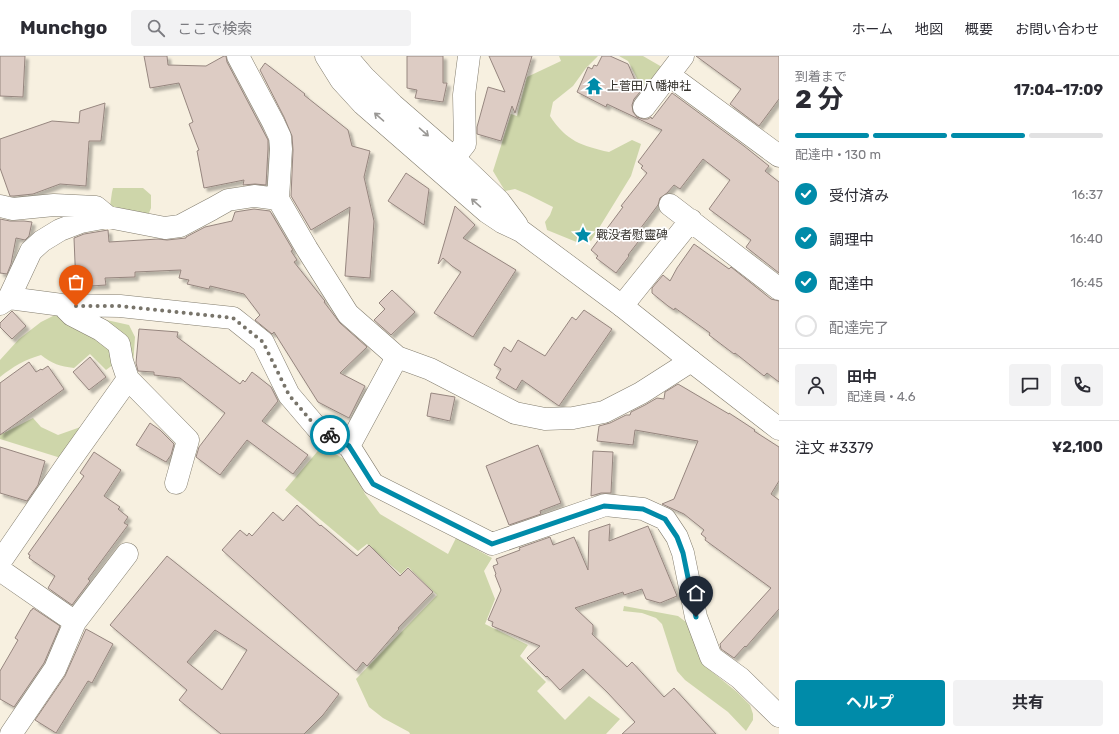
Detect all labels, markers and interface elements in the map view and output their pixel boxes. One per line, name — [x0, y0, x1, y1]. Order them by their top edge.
search box — [131, 10, 411, 46]
text: Munchgo — [20, 16, 107, 39]
icon: search — [145, 17, 167, 39]
text: ここで検索 — [177, 20, 252, 38]
text: ホーム — [851, 21, 893, 38]
text: 地図 — [915, 21, 943, 38]
text: 概要 — [965, 21, 993, 38]
text: お問い合わせ — [1015, 21, 1099, 38]
text: 到着まで — [795, 69, 847, 84]
temple icon: 上菅田八幡神社 — [584, 76, 604, 96]
place label: 上菅田八幡神社 — [607, 79, 691, 93]
text: 17:04–17:09 — [1014, 81, 1103, 99]
text: 2 分 — [795, 84, 843, 115]
one-way arrow — [374, 113, 384, 122]
one-way arrow — [419, 127, 429, 137]
text: 配達中 · 130 m — [795, 147, 881, 162]
icon: check — [795, 183, 817, 205]
text: 受付済み — [829, 187, 889, 205]
text: 16:37 — [1072, 187, 1103, 202]
one-way arrow — [471, 198, 482, 207]
place icon: 戰没者慰靈碑 — [573, 225, 593, 245]
icon: check — [795, 227, 817, 249]
place label: 戰没者慰靈碑 — [596, 228, 668, 242]
text: 調理中 — [829, 231, 874, 249]
text: 16:40 — [1070, 231, 1103, 246]
pin — [59, 265, 93, 306]
icon: bag — [65, 271, 87, 293]
icon: check — [795, 271, 817, 293]
text: 配達中 — [829, 275, 874, 293]
text: 16:45 — [1070, 275, 1103, 290]
text: 配達完了 — [829, 319, 889, 337]
button: person — [795, 364, 837, 406]
button: chat — [1009, 364, 1051, 406]
button: phone — [1061, 364, 1103, 406]
text: 田中 — [847, 368, 877, 386]
text: 配達員 · 4.6 — [847, 389, 916, 404]
courier — [310, 415, 350, 455]
icon: bike — [319, 424, 341, 446]
text: ¥2,100 — [1052, 438, 1103, 456]
text: 注文 #3379 — [795, 439, 874, 457]
pin — [679, 576, 713, 617]
icon: home — [685, 582, 707, 604]
button: ヘルプ — [795, 680, 945, 726]
button: 共有 — [953, 680, 1103, 726]

